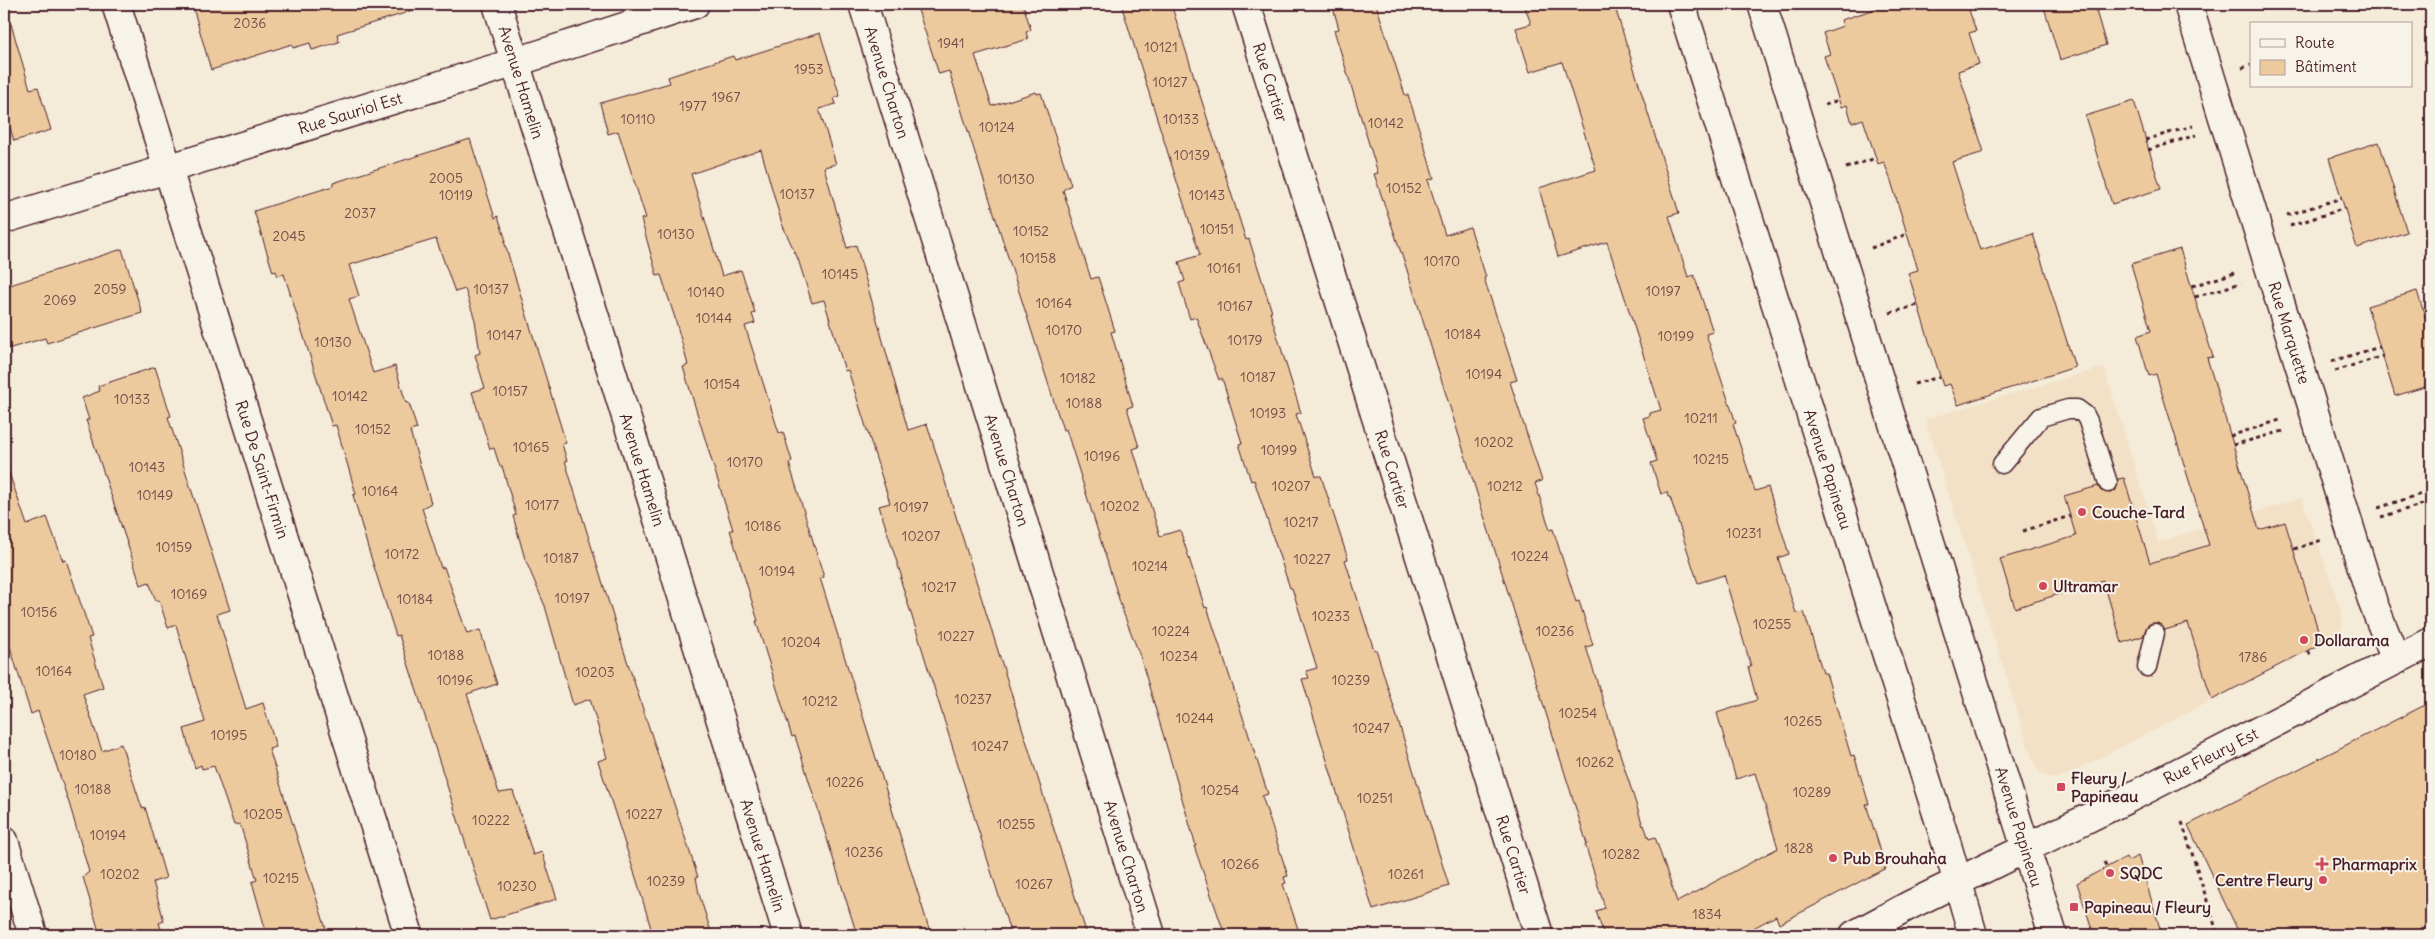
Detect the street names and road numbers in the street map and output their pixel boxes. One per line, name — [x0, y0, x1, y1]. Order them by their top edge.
street label: Avenue Hamelin — [494, 23, 548, 141]
street label: Avenue Charton — [860, 24, 914, 141]
street label: Rue Cartier — [1249, 40, 1293, 125]
street label: Rue Sauriol Est — [296, 87, 405, 138]
street label: Rue Marquette — [2264, 279, 2315, 386]
street label: Rue De Saint-Firmin — [231, 398, 294, 541]
street label: Avenue Papineau — [1800, 407, 1857, 532]
street label: Avenue Hamelin — [616, 411, 670, 529]
street label: Avenue Charton — [980, 412, 1034, 529]
street label: Rue Cartier — [1371, 427, 1414, 512]
street label: Rue Fleury Est — [2160, 723, 2262, 789]
street label: Avenue Papineau — [1991, 764, 2047, 889]
street label: Avenue Hamelin — [736, 796, 790, 914]
street label: Avenue Charton — [1100, 798, 1153, 915]
street label: Rue Cartier — [1492, 813, 1536, 897]

